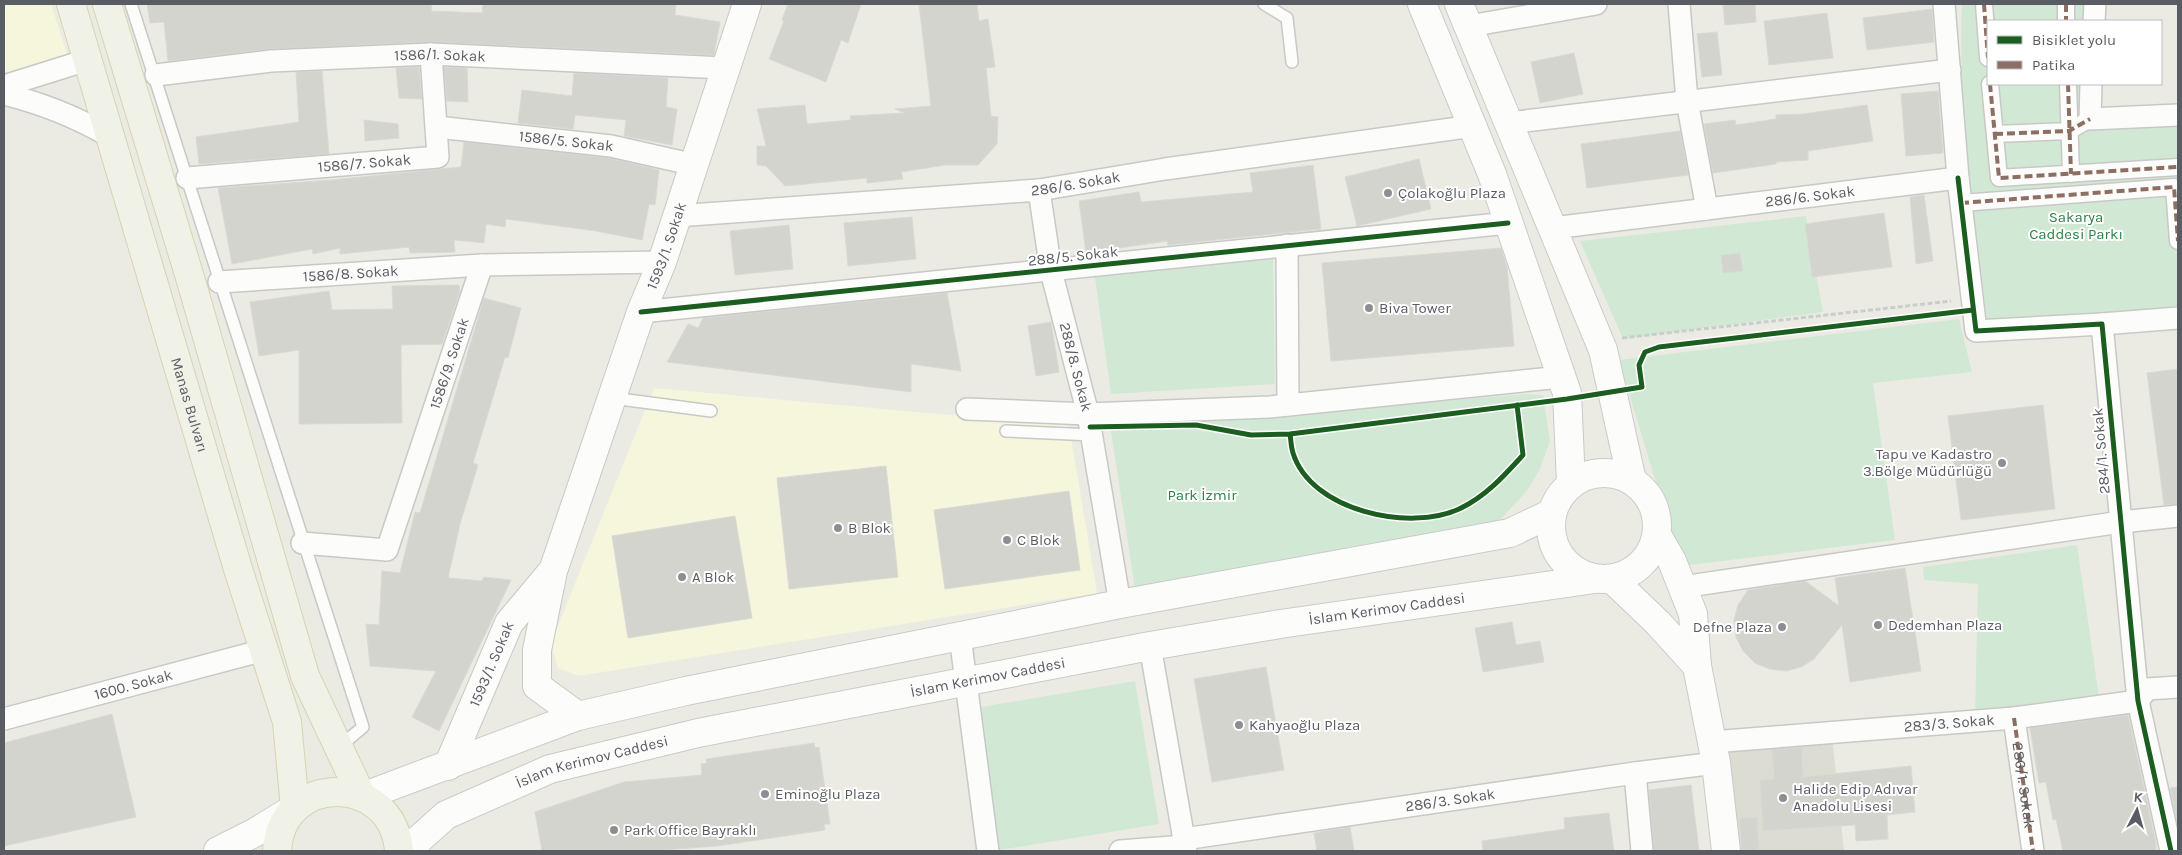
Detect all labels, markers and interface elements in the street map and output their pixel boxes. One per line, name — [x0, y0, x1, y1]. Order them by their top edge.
legend — [1987, 20, 2162, 85]
text: Bisiklet yolu — [2032, 31, 2116, 49]
street label: 1586/1. Sokak — [394, 45, 486, 66]
text: Patika — [2032, 56, 2075, 74]
street label: 1586/5. Sokak — [518, 127, 614, 155]
street label: 1586/7. Sokak — [317, 150, 412, 176]
street label: 286/6. Sokak — [1030, 168, 1122, 200]
street label: 286/6. Sokak — [1764, 182, 1856, 211]
place label: Çolakoğlu Plaza — [1398, 184, 1506, 202]
marker: Çolakoğlu Plaza — [1382, 187, 1394, 199]
street label: 1593/1. Sokak — [643, 200, 690, 292]
park label: Sakarya Caddesi Parkı — [2029, 208, 2123, 243]
street label: 288/5. Sokak — [1027, 242, 1119, 270]
street label: 1586/8. Sokak — [302, 261, 399, 286]
place label: Biva Tower — [1379, 299, 1451, 317]
marker: Biva Tower — [1363, 302, 1375, 314]
street label: 1586/9. Sokak — [426, 315, 473, 411]
street label: 288/8. Sokak — [1056, 320, 1096, 414]
street label: Manas Bulvarı — [167, 355, 212, 454]
street label: 284/1. Sokak — [2088, 407, 2114, 495]
place label: Tapu ve Kadastro 3.Bölge Müdürlüğü — [1863, 445, 1992, 480]
marker: Tapu ve Kadastro 3.Bölge Müdürlüğü — [1996, 457, 2008, 469]
park label: Park İzmir — [1167, 486, 1237, 504]
place label: B Blok — [848, 519, 891, 537]
marker: B Blok — [832, 522, 844, 534]
place label: C Blok — [1017, 531, 1060, 549]
marker: C Blok — [1001, 534, 1013, 546]
place label: A Blok — [692, 568, 734, 586]
marker: A Blok — [676, 571, 688, 583]
street label: İslam Kerimov Caddesi — [1308, 589, 1466, 629]
place label: Dedemhan Plaza — [1888, 616, 2002, 634]
street label: 1593/1. Sokak — [465, 618, 518, 709]
place label: Defne Plaza — [1693, 618, 1772, 636]
marker: Dedemhan Plaza — [1872, 619, 1884, 631]
marker: Defne Plaza — [1776, 621, 1788, 633]
street label: İslam Kerimov Caddesi — [909, 653, 1067, 701]
street label: 1600. Sokak — [93, 666, 175, 704]
street label: 283/3. Sokak — [1903, 711, 1995, 736]
place label: Kahyaoğlu Plaza — [1249, 716, 1360, 734]
marker: Kahyaoğlu Plaza — [1233, 719, 1245, 731]
street label: İslam Kerimov Caddesi — [513, 732, 670, 792]
street label: 286/1. Sokak — [2009, 741, 2039, 829]
place label: Halide Edip Adıvar Anadolu Lisesi — [1793, 780, 1918, 815]
place label: Eminoğlu Plaza — [775, 785, 881, 803]
street label: 286/3. Sokak — [1404, 785, 1496, 816]
north arrow — [2112, 785, 2162, 835]
marker: Eminoğlu Plaza — [759, 788, 771, 800]
text: K — [2133, 789, 2145, 807]
marker: Halide Edip Adıvar Anadolu Lisesi — [1777, 792, 1789, 804]
place label: Park Office Bayraklı — [624, 821, 757, 839]
marker: Park Office Bayraklı — [608, 824, 620, 836]

